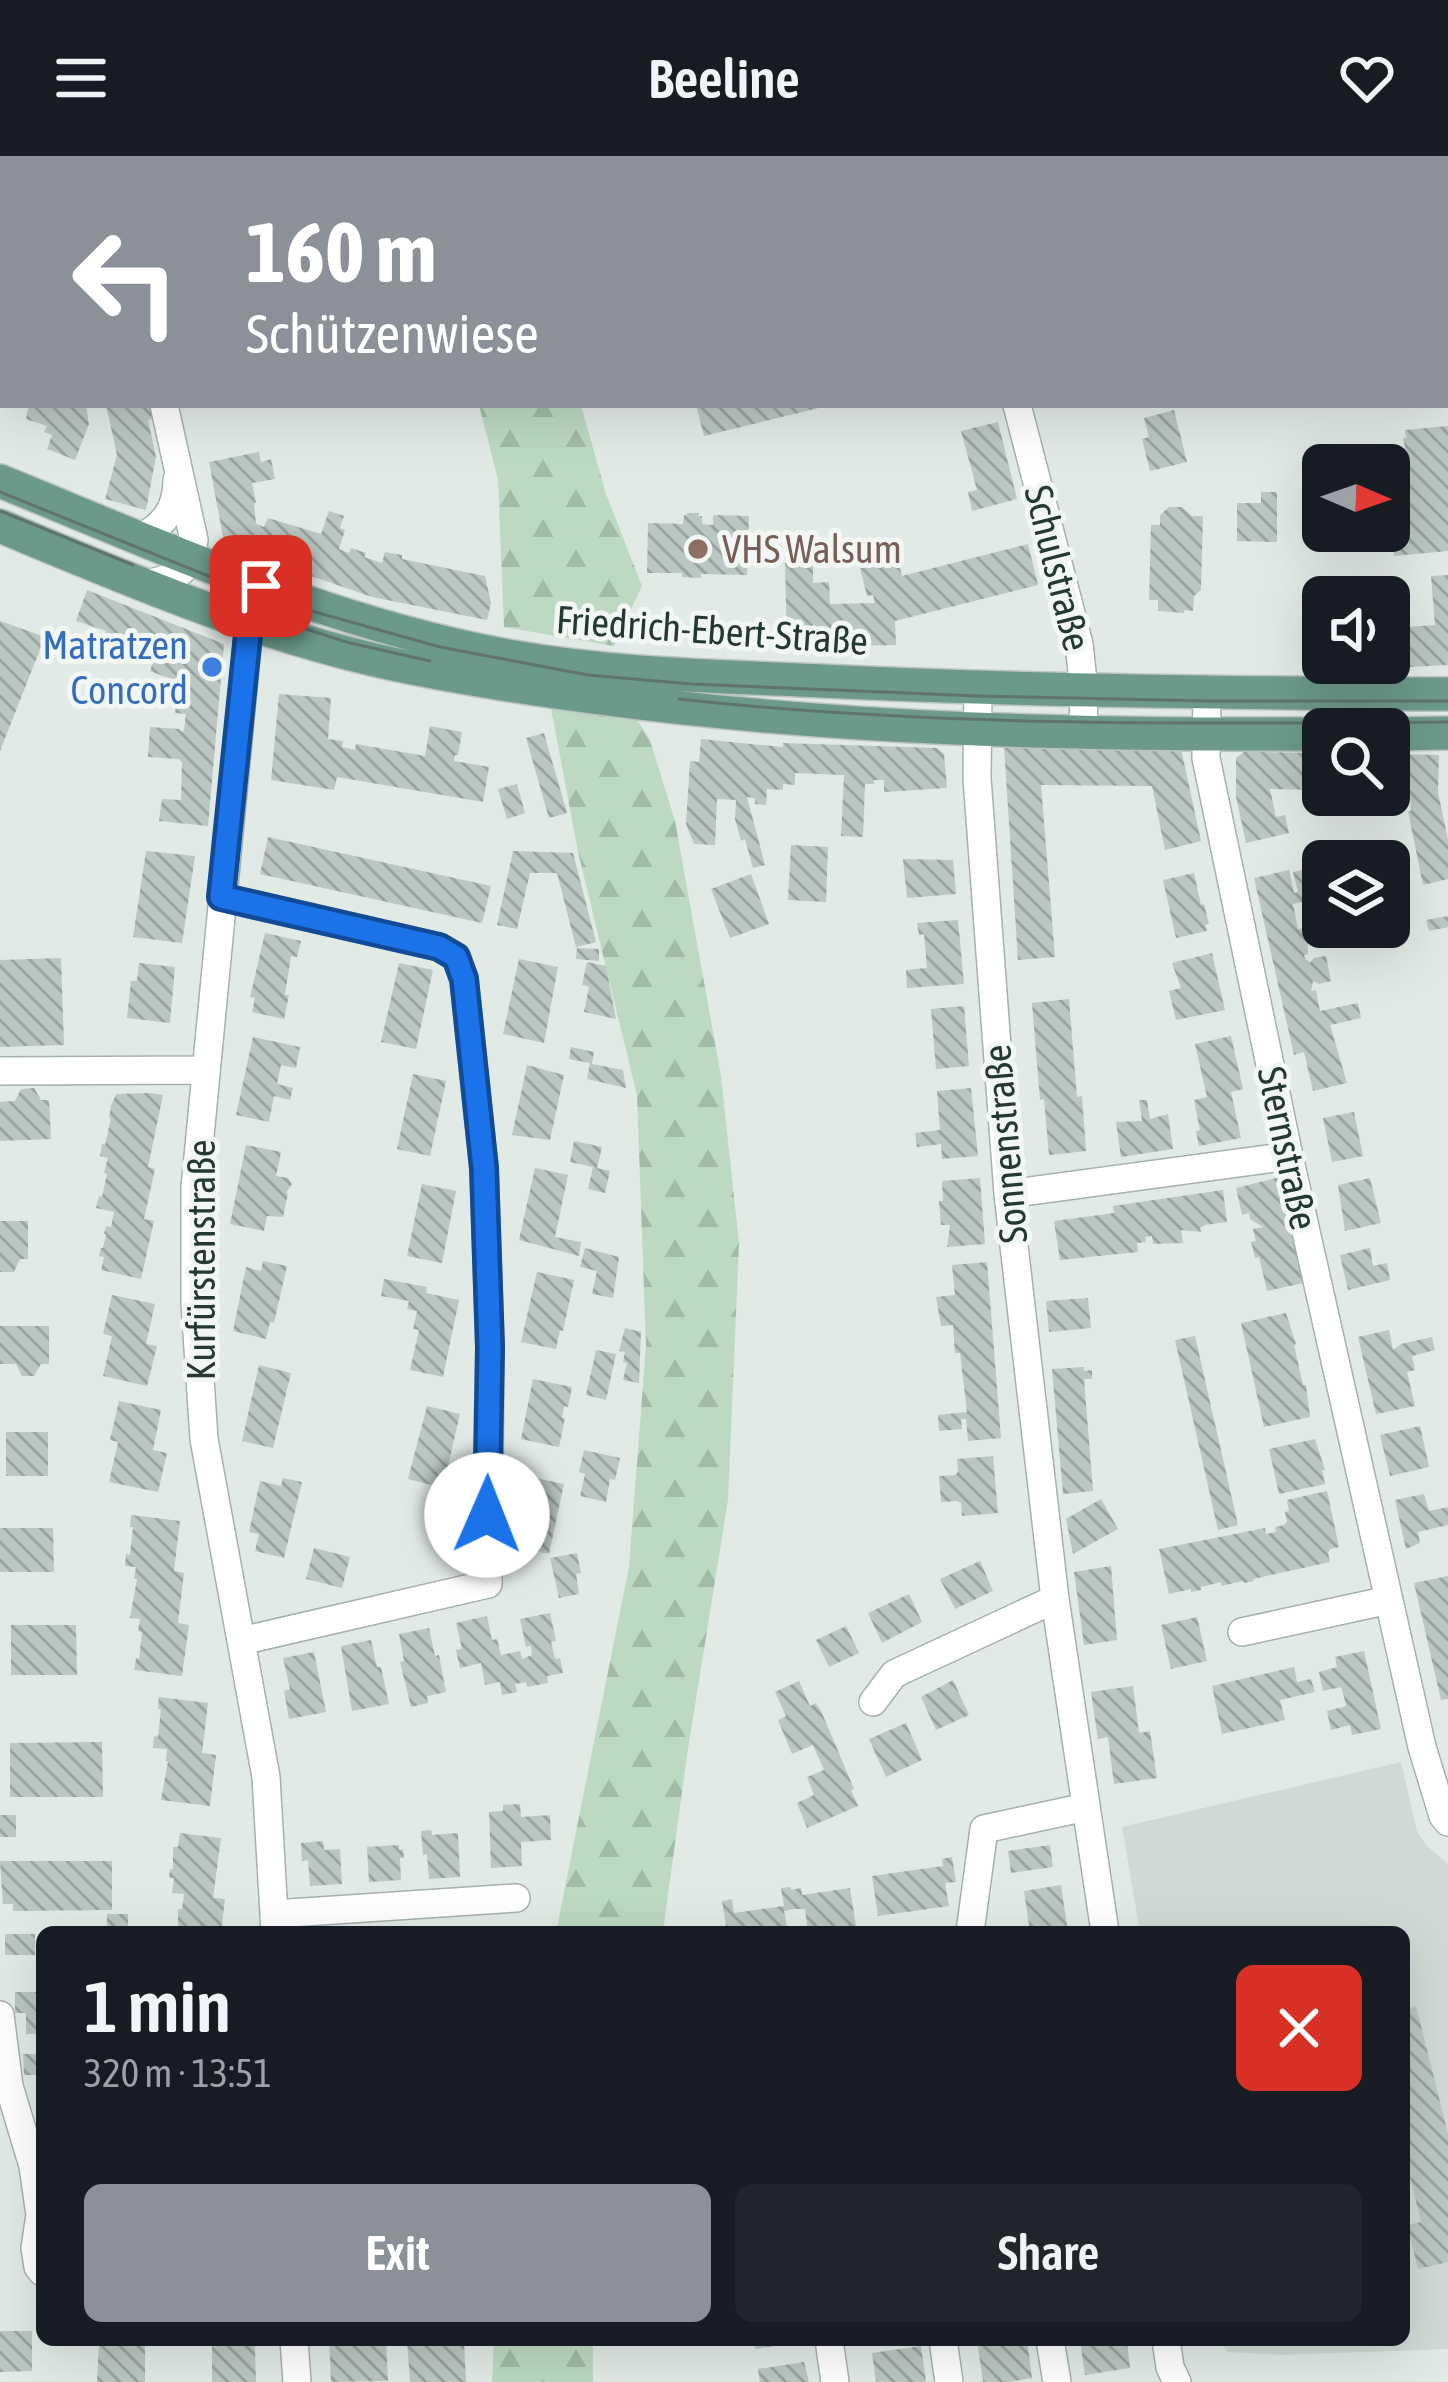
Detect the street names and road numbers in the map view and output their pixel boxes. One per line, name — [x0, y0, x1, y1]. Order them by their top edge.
street label: Schulstraße — [1016, 481, 1100, 655]
street label: Friedrich-Ebert-Straße — [555, 597, 869, 663]
street label: Sonnenstraße — [974, 1043, 1036, 1245]
street label: Sternstraße — [1249, 1063, 1327, 1233]
street label: Kurfürstenstraße — [179, 1140, 223, 1380]

